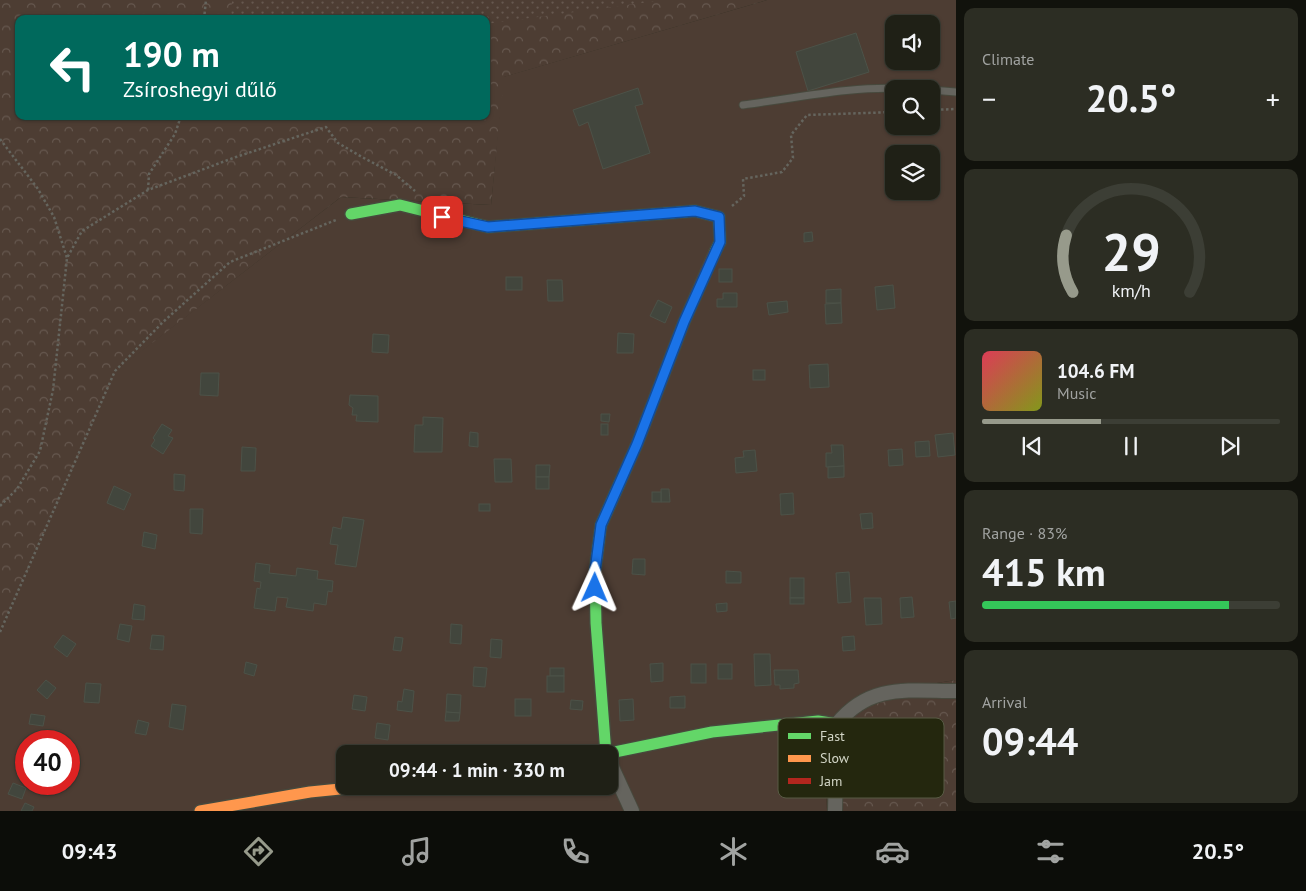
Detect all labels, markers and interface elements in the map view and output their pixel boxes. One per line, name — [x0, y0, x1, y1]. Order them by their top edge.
map controls — [885, 15, 940, 200]
button: sound — [885, 15, 940, 70]
text: 190 m — [123, 31, 220, 77]
icon: left — [40, 35, 105, 100]
text: Climate — [982, 49, 1034, 69]
text: 20.5° — [1086, 73, 1176, 122]
text: Zsíroshegyi dűlő — [123, 75, 277, 103]
button: search — [885, 80, 940, 135]
text: − — [982, 80, 996, 117]
text: + — [1266, 80, 1280, 117]
button: layers — [885, 145, 940, 200]
pin — [421, 196, 463, 238]
icon: arrive — [428, 203, 456, 231]
text: 29 — [1102, 218, 1160, 285]
text: km/h — [1111, 279, 1151, 302]
text: 104.6 FM — [1057, 359, 1134, 383]
text: Music — [1057, 383, 1097, 403]
icon: previous — [1018, 432, 1046, 460]
icon: pause — [1117, 432, 1145, 460]
icon: next — [1216, 432, 1244, 460]
text: Range · 83% — [982, 523, 1067, 543]
text: 415 km — [982, 547, 1106, 596]
position arrow — [568, 561, 620, 613]
text: Arrival — [982, 692, 1027, 712]
text: 09:44 — [982, 716, 1078, 765]
legend — [778, 718, 944, 798]
text: Fast — [820, 727, 845, 745]
speed limit sign: 40 — [15, 730, 80, 795]
text: Slow — [820, 749, 850, 767]
text: 09:44 · 1 min · 330 m — [389, 758, 565, 782]
text: Jam — [819, 772, 842, 790]
icon: directions — [241, 834, 276, 869]
icon: music — [399, 834, 434, 869]
icon: phone — [558, 834, 593, 869]
icon: climate — [716, 834, 751, 869]
icon: car — [875, 834, 910, 869]
icon: filters — [1033, 834, 1068, 869]
text: 09:43 — [62, 837, 118, 865]
text: 20.5° — [1192, 837, 1244, 865]

